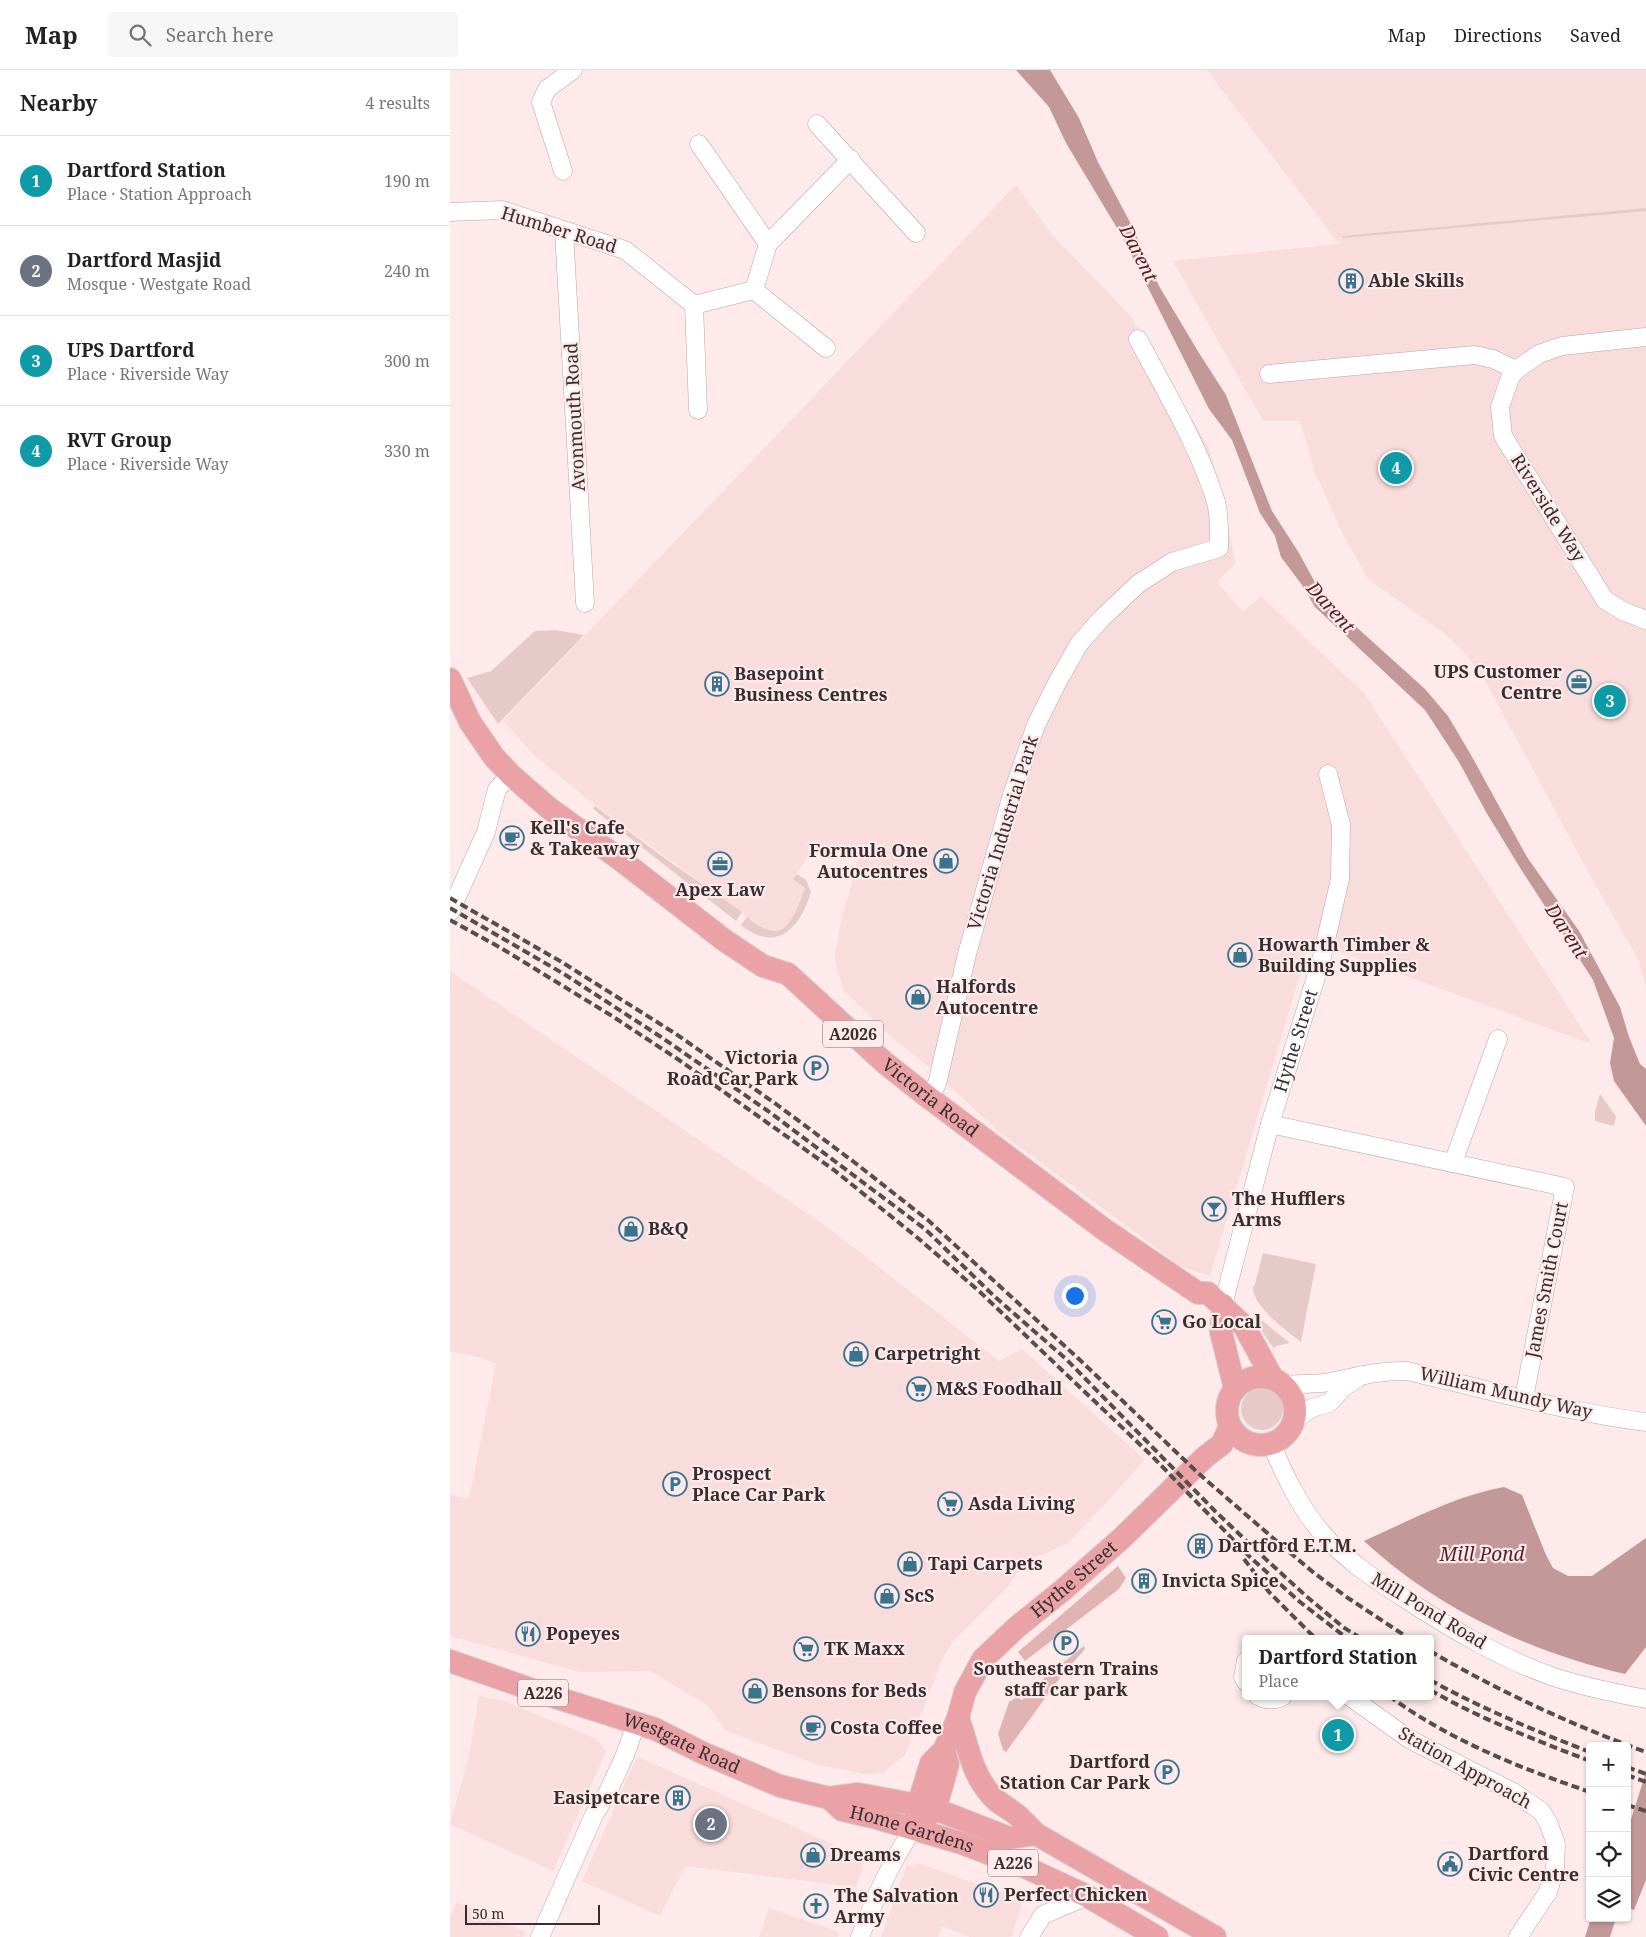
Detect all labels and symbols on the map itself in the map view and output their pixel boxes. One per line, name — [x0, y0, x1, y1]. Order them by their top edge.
street label: Humber Road — [498, 200, 620, 258]
water label: Darent — [1113, 219, 1165, 287]
building icon: Able Skills — [1338, 268, 1364, 294]
place label: Able Skills — [1368, 268, 1464, 292]
street label: Avonmouth Road — [558, 342, 590, 492]
pin: 4 — [1380, 449, 1412, 487]
street label: Riverside Way — [1506, 449, 1592, 567]
water label: Darent — [1300, 575, 1362, 639]
place label: UPS Customer Centre — [1433, 659, 1563, 704]
place label: Basepoint Business Centres — [734, 661, 888, 706]
office icon: UPS Customer Centre — [1566, 669, 1592, 695]
building icon: Basepoint Business Centres — [704, 671, 730, 697]
pin: 3 — [1594, 682, 1626, 720]
street label: Victoria Industrial Park — [961, 732, 1043, 933]
place label: Kell's Cafe & Takeaway — [530, 815, 640, 860]
cafe icon: Kell's Cafe & Takeaway — [499, 825, 525, 851]
place label: Formula One Autocentres — [809, 838, 928, 883]
shop icon: Formula One Autocentres — [933, 848, 959, 874]
office icon: Apex Law — [707, 851, 733, 877]
place label: Apex Law — [675, 877, 765, 901]
water label: Darent — [1539, 897, 1595, 965]
place label: Howarth Timber & Building Supplies — [1258, 932, 1430, 977]
shop icon: Howarth Timber & Building Supplies — [1227, 942, 1253, 968]
place label: Halfords Autocentre — [936, 974, 1038, 1019]
shop icon: Halfords Autocentre — [905, 984, 931, 1010]
street label: Hythe Street — [1268, 986, 1322, 1095]
road number: A2026 — [823, 1021, 883, 1048]
place label: Victoria Road Car Park — [667, 1045, 799, 1090]
street label: Victoria Road — [877, 1052, 984, 1142]
parking icon: Victoria Road Car Park — [803, 1055, 829, 1081]
place label: The Hufflers Arms — [1232, 1186, 1346, 1231]
bar icon: The Hufflers Arms — [1201, 1196, 1227, 1222]
street label: James Smith Court — [1519, 1200, 1573, 1361]
shop icon: B&Q — [618, 1216, 644, 1242]
place label: B&Q — [648, 1216, 689, 1240]
your location — [1062, 1283, 1088, 1309]
supermarket icon: Go Local — [1151, 1309, 1177, 1335]
place label: Go Local — [1182, 1309, 1262, 1333]
shop icon: Carpetright — [843, 1341, 869, 1367]
place label: Carpetright — [874, 1341, 981, 1365]
street label: William Mundy Way — [1417, 1360, 1596, 1424]
supermarket icon: M&S Foodhall — [906, 1376, 932, 1402]
place label: M&S Foodhall — [936, 1376, 1063, 1400]
place label: Prospect Place Car Park — [692, 1461, 826, 1506]
parking icon: Prospect Place Car Park — [662, 1471, 688, 1497]
supermarket icon: Asda Living — [937, 1491, 963, 1517]
place label: Asda Living — [968, 1491, 1076, 1515]
building icon: Dartford E.T.M. — [1187, 1533, 1213, 1559]
place label: Dartford E.T.M. — [1218, 1533, 1357, 1557]
street label: Hythe Street — [1025, 1535, 1122, 1623]
water label: Mill Pond — [1438, 1541, 1526, 1567]
shop icon: Tapi Carpets — [897, 1551, 923, 1577]
place label: Tapi Carpets — [928, 1551, 1043, 1575]
street label: Mill Pond Road — [1367, 1566, 1492, 1654]
building icon: Invicta Spice — [1131, 1568, 1157, 1594]
place label: Invicta Spice — [1162, 1568, 1279, 1592]
shop icon: ScS — [874, 1583, 900, 1609]
place label: ScS — [904, 1583, 934, 1607]
restaurant icon: Popeyes — [515, 1621, 541, 1647]
place label: Popeyes — [546, 1621, 620, 1645]
parking icon: Southeastern Trains staff car park — [1053, 1630, 1079, 1656]
supermarket icon: TK Maxx — [793, 1636, 819, 1662]
place label: TK Maxx — [824, 1636, 905, 1660]
place label: Southeastern Trains staff car park — [974, 1656, 1159, 1701]
shop icon: Bensons for Beds — [742, 1678, 768, 1704]
place label: Bensons for Beds — [772, 1678, 927, 1702]
road number: A226 — [518, 1680, 568, 1706]
street label: Westgate Road — [620, 1707, 744, 1779]
cafe icon: Costa Coffee — [800, 1715, 826, 1741]
place label: Costa Coffee — [830, 1715, 942, 1739]
pin: 1 — [1322, 1716, 1354, 1754]
street label: Station Approach — [1394, 1720, 1537, 1814]
place label: Dartford Station Car Park — [1000, 1749, 1151, 1794]
parking icon: Dartford Station Car Park — [1154, 1759, 1180, 1785]
place label: Easipetcare — [553, 1785, 660, 1809]
building icon: Easipetcare — [665, 1785, 691, 1811]
street label: Home Gardens — [848, 1799, 977, 1858]
pin: 2 — [695, 1805, 727, 1843]
place label: Dartford Civic Centre — [1468, 1841, 1579, 1886]
shop icon: Dreams — [800, 1842, 826, 1868]
place label: Dreams — [830, 1842, 901, 1866]
road number: A226 — [988, 1850, 1038, 1876]
public building icon: Dartford Civic Centre — [1437, 1851, 1463, 1877]
restaurant icon: Perfect Chicken — [973, 1882, 999, 1908]
place label: Perfect Chicken — [1004, 1882, 1148, 1906]
place label: The Salvation Army — [834, 1883, 959, 1928]
church icon: The Salvation Army — [803, 1893, 829, 1919]
scale bar — [465, 1902, 600, 1925]

